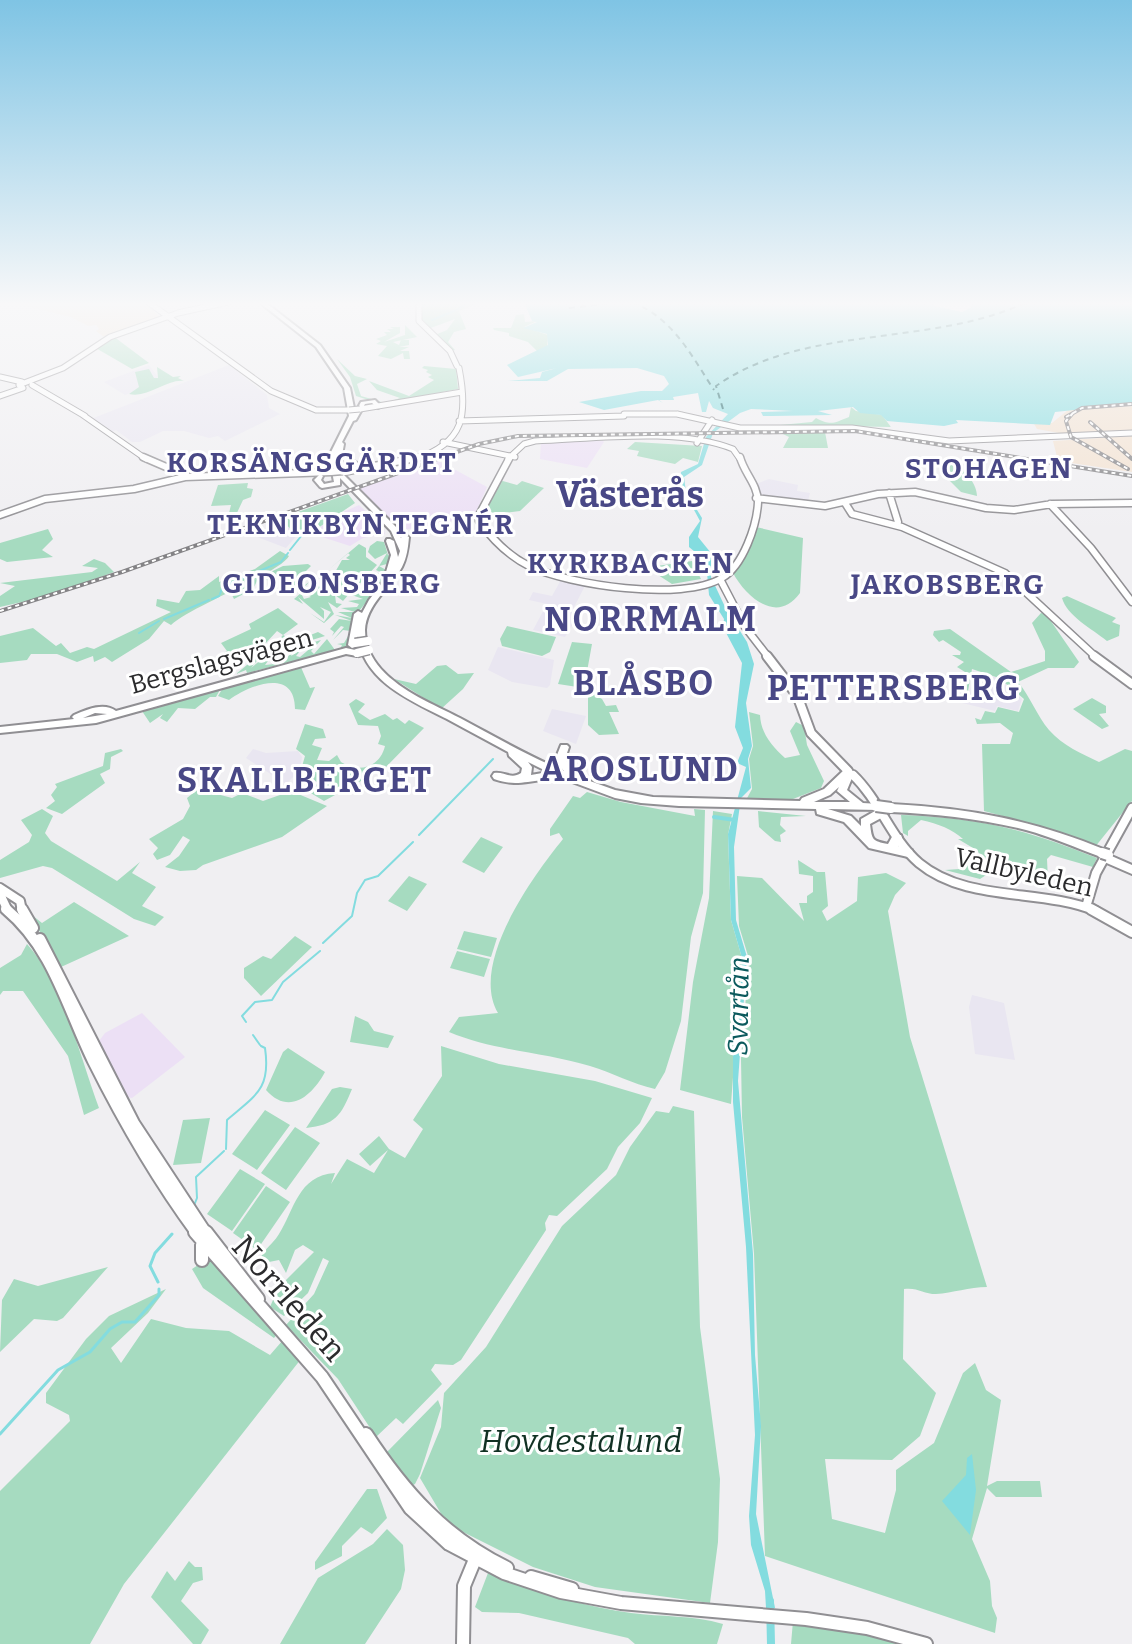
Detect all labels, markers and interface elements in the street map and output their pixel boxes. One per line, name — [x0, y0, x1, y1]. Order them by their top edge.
district label: KORSÄNGSGÄRDET — [166, 446, 458, 479]
district label: STOHAGEN — [905, 452, 1073, 485]
district label: Västerås — [556, 473, 704, 517]
district label: TEKNIKBYN TEGNÉR — [207, 507, 515, 541]
district label: KYRKBACKEN — [527, 547, 735, 580]
district label: GIDEONSBERG — [222, 567, 442, 600]
district label: JAKOBSBERG — [849, 568, 1045, 601]
district label: NORRMALM — [544, 599, 758, 640]
street label: Bergslagsvägen — [126, 622, 317, 701]
district label: BLÅSBO — [573, 661, 715, 704]
district label: PETTERSBERG — [767, 668, 1021, 709]
district label: AROSLUND — [540, 749, 740, 790]
district label: SKALLBERGET — [177, 760, 433, 801]
street label: Vallbyleden — [952, 842, 1097, 904]
water label: Svartån — [721, 956, 756, 1056]
street label: Norrleden — [224, 1227, 354, 1369]
park label: Hovdestalund — [480, 1422, 682, 1460]

